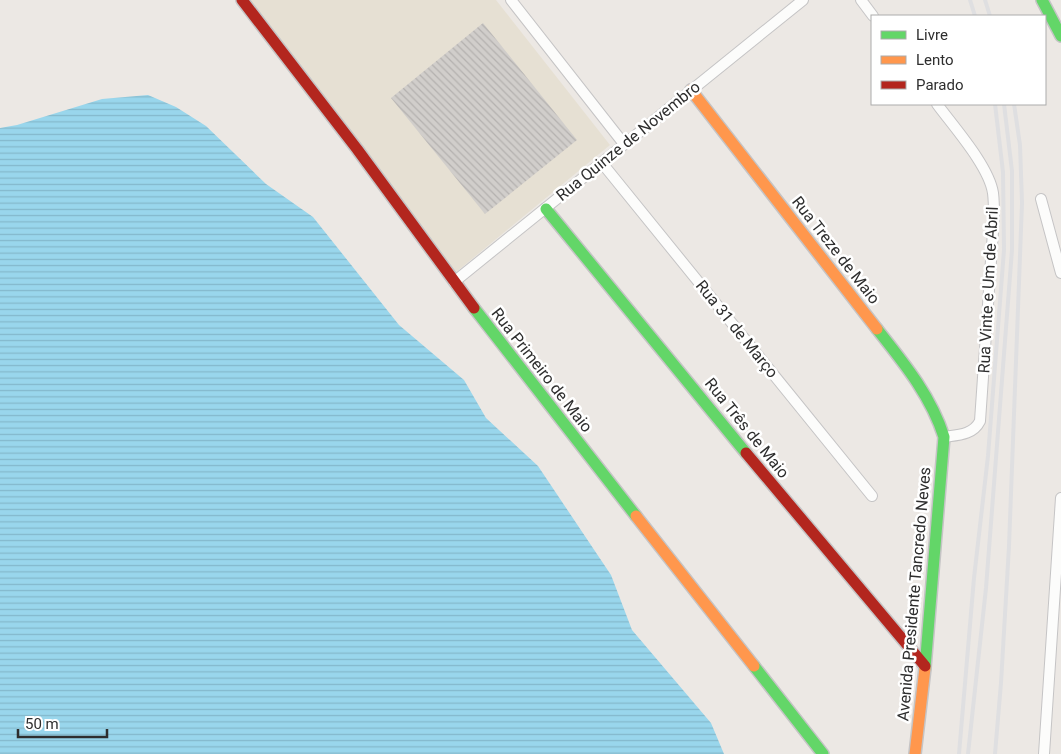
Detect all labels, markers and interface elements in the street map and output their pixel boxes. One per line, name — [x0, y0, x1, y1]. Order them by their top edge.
legend — [871, 15, 1046, 105]
text: Livre — [916, 26, 948, 44]
text: Lento — [916, 51, 954, 69]
text: Parado — [916, 76, 964, 94]
street label: Rua Quinze de Novembro — [552, 77, 704, 205]
street label: Rua Treze de Maio — [788, 192, 884, 308]
street label: Rua Vinte e Um de Abril — [974, 206, 1002, 374]
street label: Rua 31 de Março — [692, 276, 782, 382]
street label: Rua Primeiro de Maio — [488, 304, 596, 436]
street label: Rua Três de Maio — [701, 374, 793, 482]
street label: Avenida Presidente Tancredo Neves — [893, 466, 935, 722]
scale bar — [18, 706, 106, 738]
text: 50 m — [25, 715, 59, 733]

